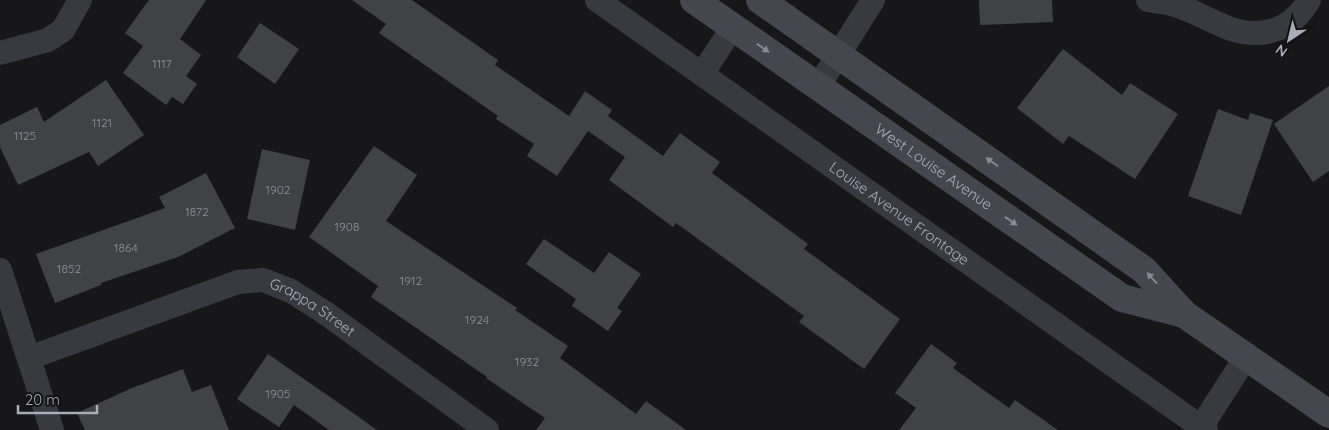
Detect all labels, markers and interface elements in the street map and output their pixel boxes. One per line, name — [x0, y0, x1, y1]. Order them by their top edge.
north arrow — [1264, 15, 1314, 65]
text: N — [1272, 40, 1291, 61]
one-way arrow — [756, 43, 770, 53]
house number: 1117 — [152, 56, 172, 71]
house number: 1121 — [92, 115, 112, 130]
street label: West Louise Avenue — [872, 119, 996, 214]
house number: 1125 — [14, 128, 36, 143]
street label: Louise Avenue Frontage — [826, 157, 973, 269]
one-way arrow — [985, 157, 998, 167]
house number: 1902 — [266, 182, 291, 197]
house number: 1872 — [185, 204, 209, 219]
one-way arrow — [1004, 216, 1018, 226]
house number: 1908 — [335, 219, 359, 234]
house number: 1864 — [114, 240, 138, 255]
house number: 1852 — [57, 261, 81, 276]
one-way arrow — [1146, 272, 1158, 284]
house number: 1912 — [400, 273, 423, 288]
street label: Grappa Street — [267, 274, 359, 340]
house number: 1924 — [465, 312, 489, 327]
house number: 1932 — [515, 354, 539, 369]
scale bar — [18, 382, 96, 414]
house number: 1905 — [266, 386, 290, 401]
text: 20 m — [25, 390, 60, 409]

